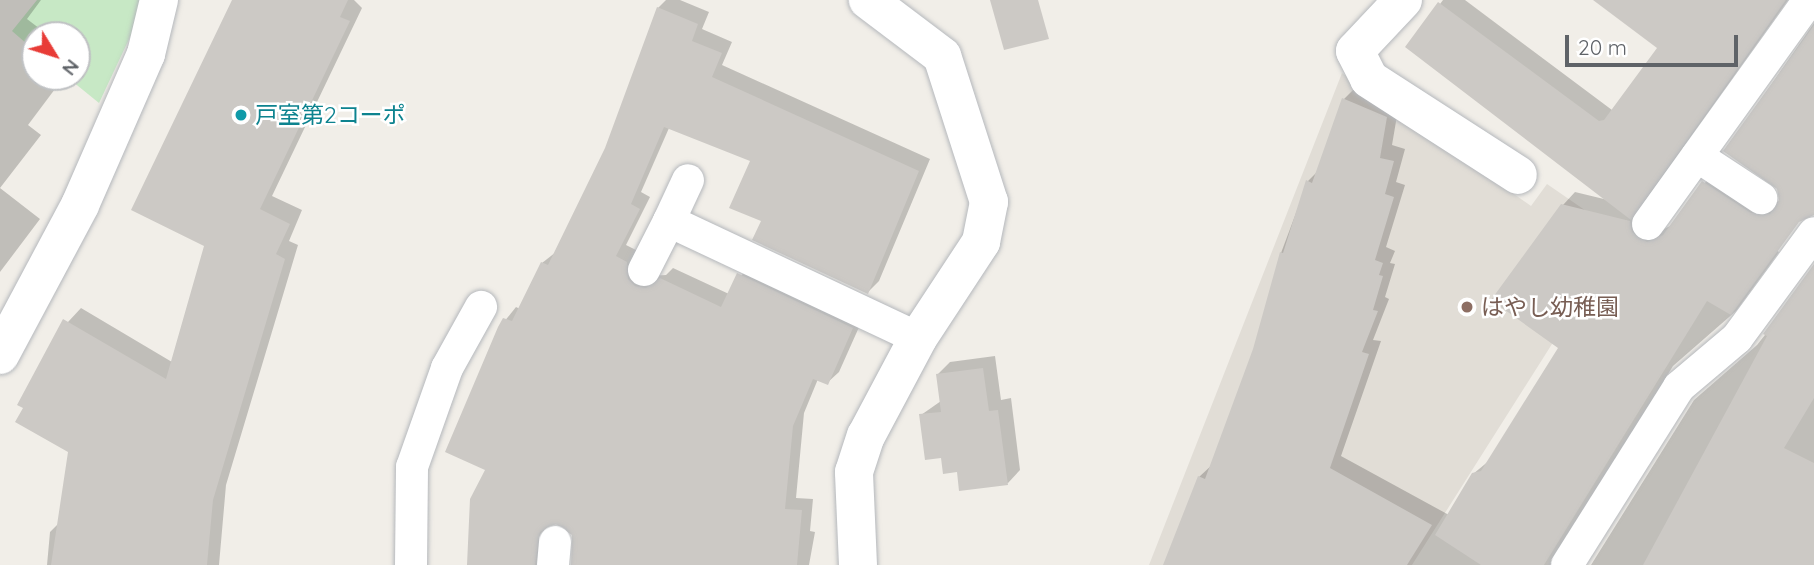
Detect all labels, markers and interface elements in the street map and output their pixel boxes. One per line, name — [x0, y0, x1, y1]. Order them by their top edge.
north arrow — [21, 21, 91, 91]
scale bar — [1569, 21, 1742, 65]
text: 20 m — [1578, 34, 1627, 60]
text: N — [57, 55, 85, 81]
place label: 戸室第2コーポ — [255, 101, 406, 129]
marker: 戸室第2コーポ — [233, 107, 249, 123]
place label: はやし幼稚園 — [1481, 293, 1619, 321]
marker: はやし幼稚園 — [1459, 299, 1475, 315]

